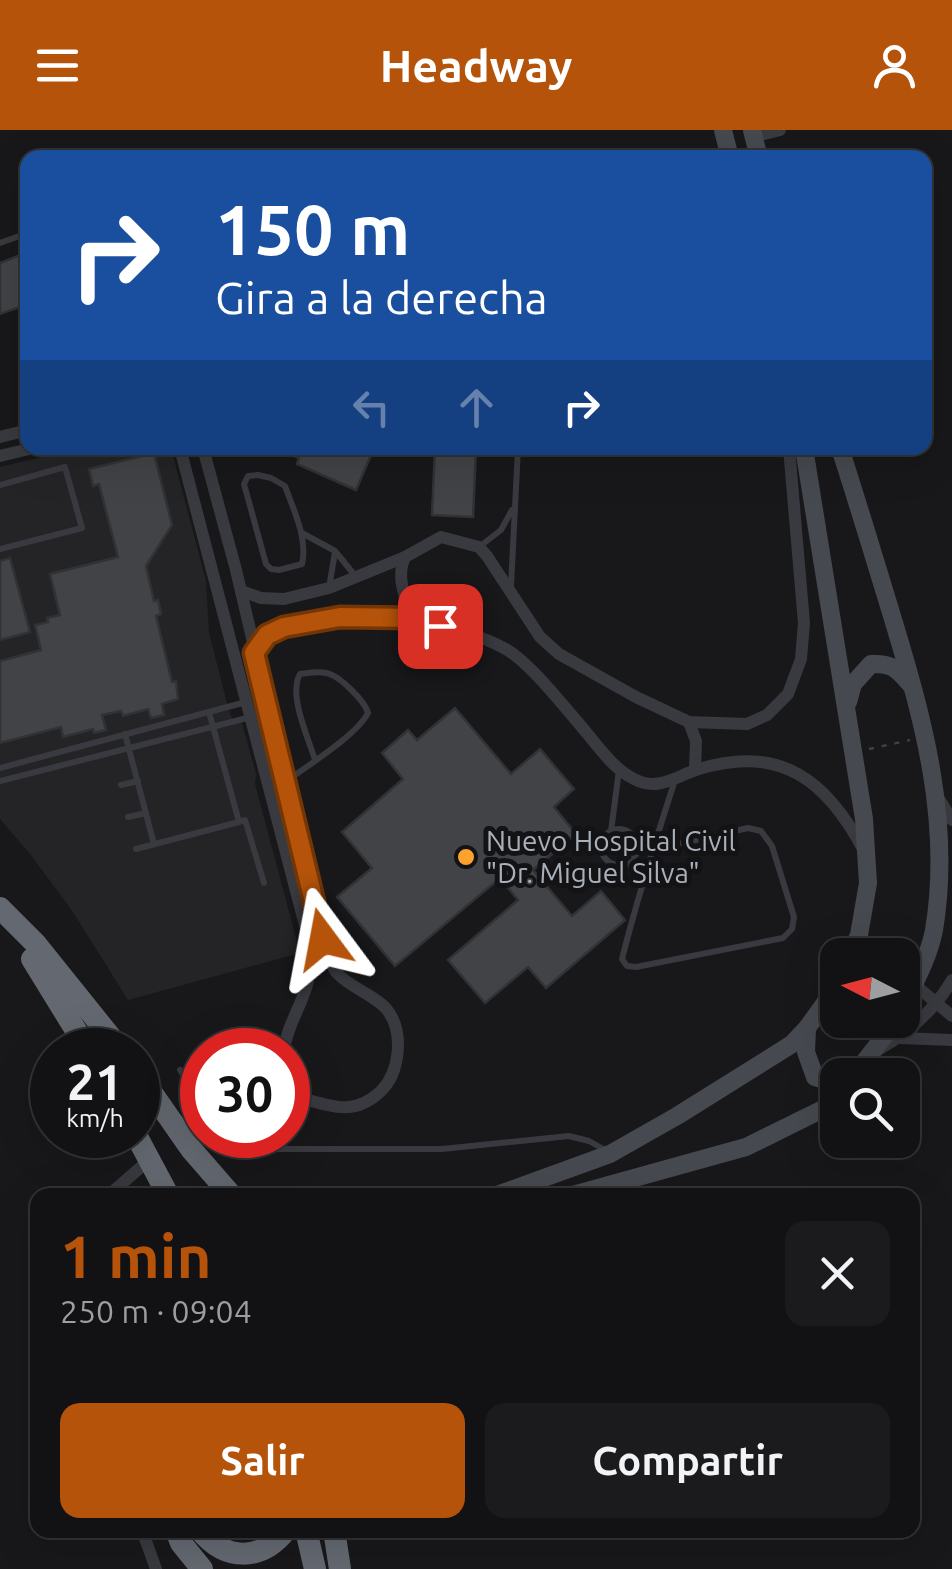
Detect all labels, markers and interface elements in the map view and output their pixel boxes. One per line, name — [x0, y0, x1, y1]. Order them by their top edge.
icon: menu — [30, 38, 85, 93]
icon: person — [867, 38, 922, 93]
text: Headway — [380, 40, 572, 91]
icon: right — [50, 190, 180, 320]
text: 150 m — [215, 190, 410, 268]
text: Gira a la derecha — [215, 272, 548, 323]
icon: left — [344, 380, 399, 435]
icon: ahead — [449, 380, 504, 435]
icon: right — [554, 380, 609, 435]
pin — [398, 584, 483, 669]
icon: arrive — [413, 599, 468, 654]
place label: Nuevo Hospital Civil "Dr. Miguel Silva" — [486, 825, 736, 888]
marker: Nuevo Hospital Civil "Dr. Miguel Silva" — [455, 846, 477, 868]
position arrow — [271, 887, 375, 991]
north arrow — [820, 938, 920, 1038]
map controls — [820, 938, 920, 1158]
speed limit sign: 30 — [180, 1028, 310, 1158]
text: 21 — [67, 1053, 123, 1109]
button: search — [820, 1058, 920, 1158]
text: km/h — [66, 1104, 124, 1132]
button: close — [785, 1221, 890, 1326]
text: 1 min — [60, 1222, 212, 1289]
text: 250 m · 09:04 — [60, 1293, 252, 1329]
button: Salir — [60, 1403, 465, 1518]
button: Compartir — [485, 1403, 890, 1518]

